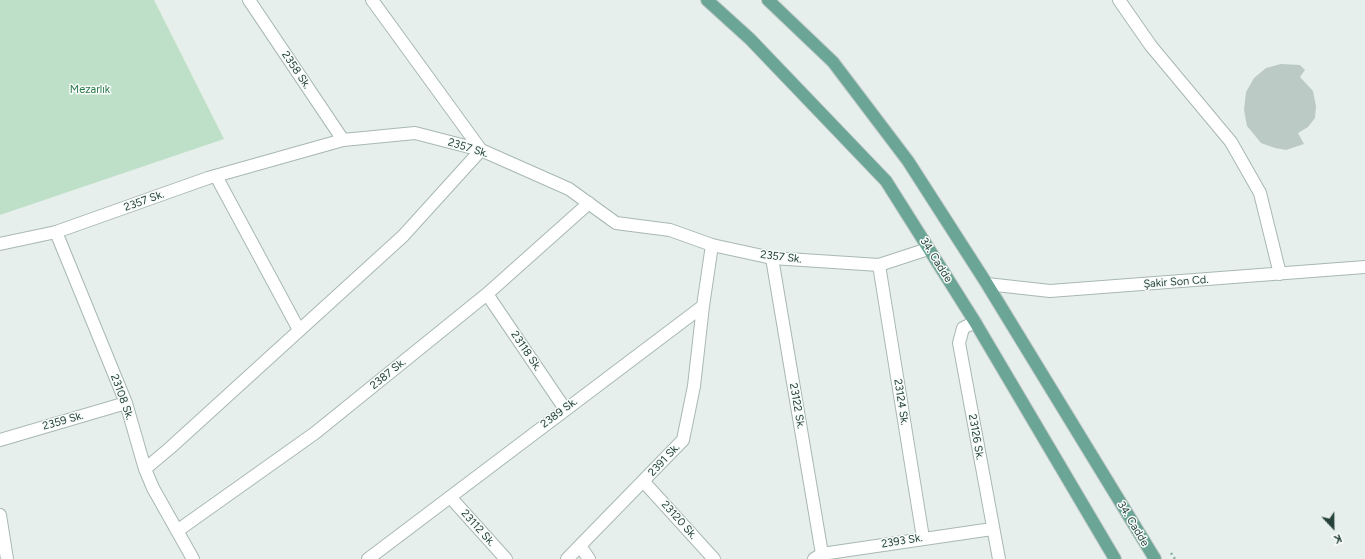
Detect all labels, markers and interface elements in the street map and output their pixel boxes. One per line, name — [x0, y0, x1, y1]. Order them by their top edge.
street label: 2358 Sk. — [279, 49, 313, 91]
park label: Mezarlık — [70, 83, 110, 97]
street label: 2357 Sk. — [446, 136, 490, 160]
street label: 2357 Sk. — [122, 188, 166, 214]
street label: 34. Cadde — [917, 235, 955, 285]
street label: 2357 Sk. — [760, 248, 802, 266]
street label: Şakir Son Cd. — [1143, 273, 1209, 291]
street label: 23118 Sk. — [508, 329, 544, 373]
street label: 2387 Sk. — [368, 356, 408, 392]
street label: 23108 Sk. — [108, 372, 136, 422]
street label: 23124 Sk. — [891, 378, 911, 426]
street label: 23122 Sk. — [787, 382, 807, 430]
street label: 2389 Sk. — [538, 395, 580, 431]
street label: 2359 Sk. — [41, 409, 85, 433]
street label: 23126 Sk. — [965, 413, 987, 461]
street label: 2391 Sk. — [646, 441, 682, 479]
street label: 23120 Sk. — [658, 498, 700, 542]
street label: 34. Cadde — [1114, 499, 1152, 549]
street label: 23112 Sk. — [458, 507, 498, 549]
north arrow — [1313, 507, 1353, 547]
street label: 2393 Sk. — [881, 531, 923, 551]
text: K — [1332, 531, 1344, 546]

